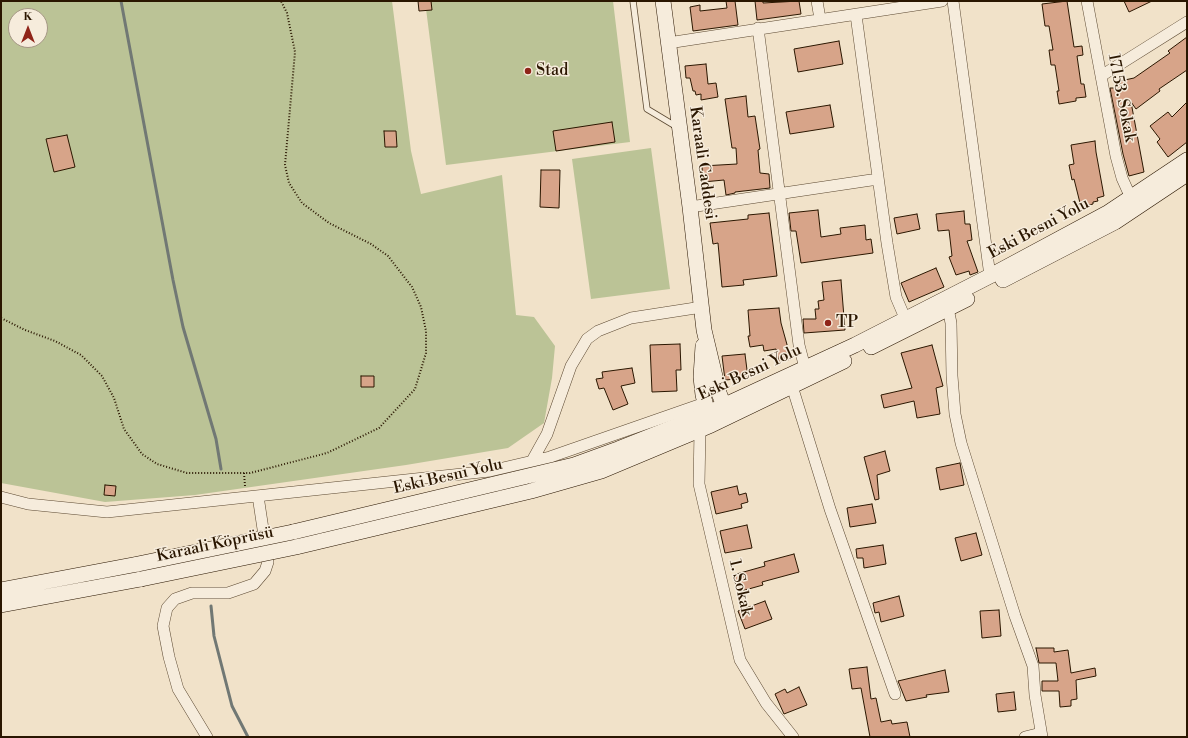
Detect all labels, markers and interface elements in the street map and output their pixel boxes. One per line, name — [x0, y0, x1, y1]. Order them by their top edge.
north arrow — [8, 8, 48, 48]
text: K — [24, 10, 32, 24]
street label: 17153. Sokak — [1103, 52, 1139, 144]
place label: Stad — [536, 61, 568, 81]
marker: Stad — [523, 66, 533, 76]
street label: Karaali Caddesi — [685, 105, 719, 221]
street label: Eski Besni Yolu — [985, 194, 1093, 264]
place label: TP — [836, 313, 858, 333]
marker: TP — [823, 318, 833, 328]
street label: Eski Besni Yolu — [695, 341, 805, 405]
street label: Eski Besni Yolu — [391, 455, 505, 499]
street label: Karaali Köprüsü — [155, 523, 275, 567]
street label: 1. Sokak — [724, 558, 756, 618]

